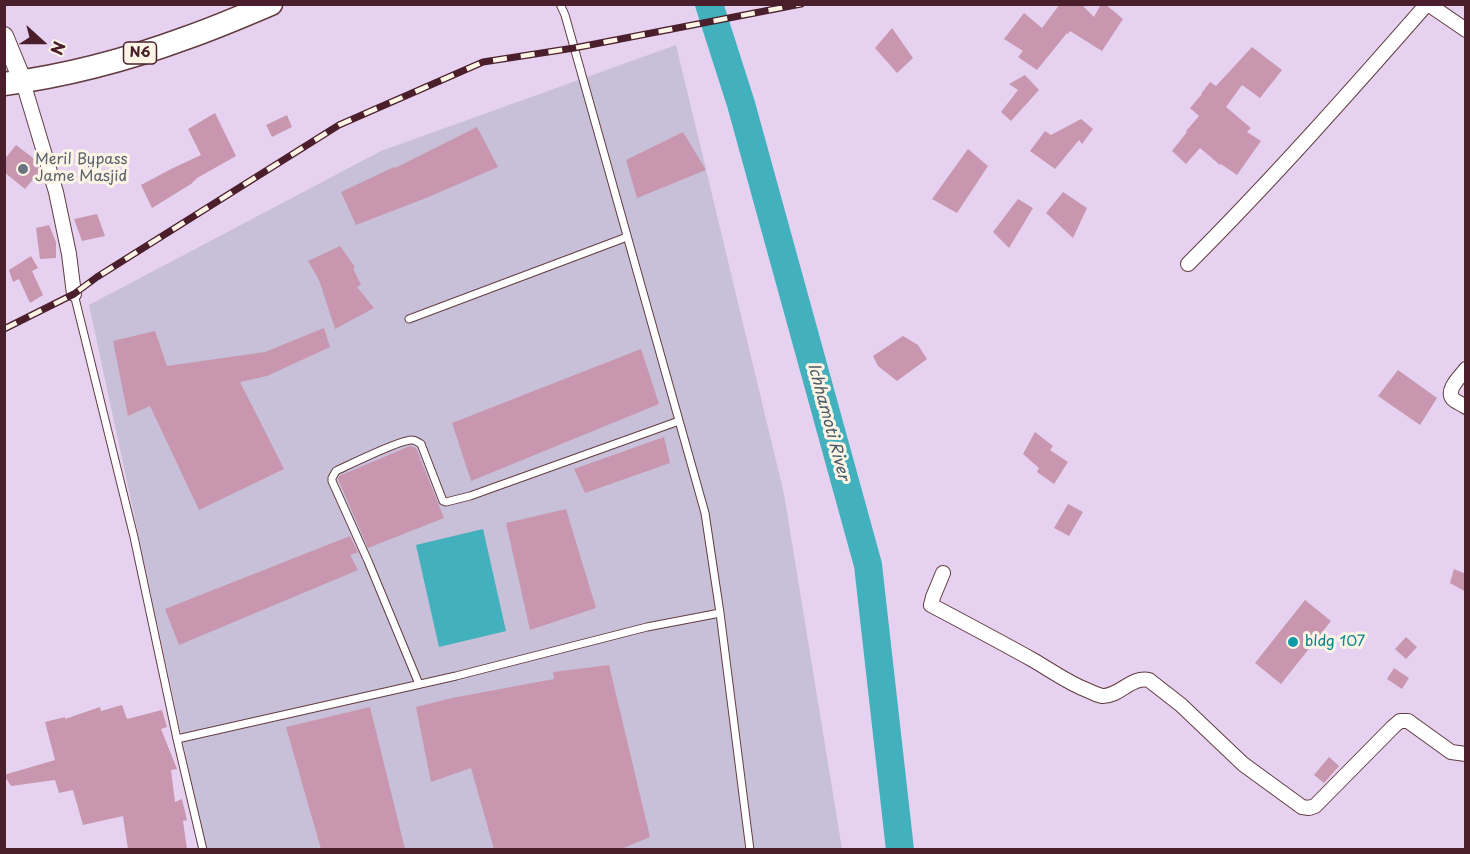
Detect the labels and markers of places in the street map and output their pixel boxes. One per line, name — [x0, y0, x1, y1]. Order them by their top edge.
place label: Meril Bypass Jame Masjid — [35, 151, 128, 186]
marker: Meril Bypass Jame Masjid — [16, 162, 30, 176]
place label: bldg 107 — [1305, 633, 1365, 651]
marker: bldg 107 — [1286, 635, 1300, 649]

